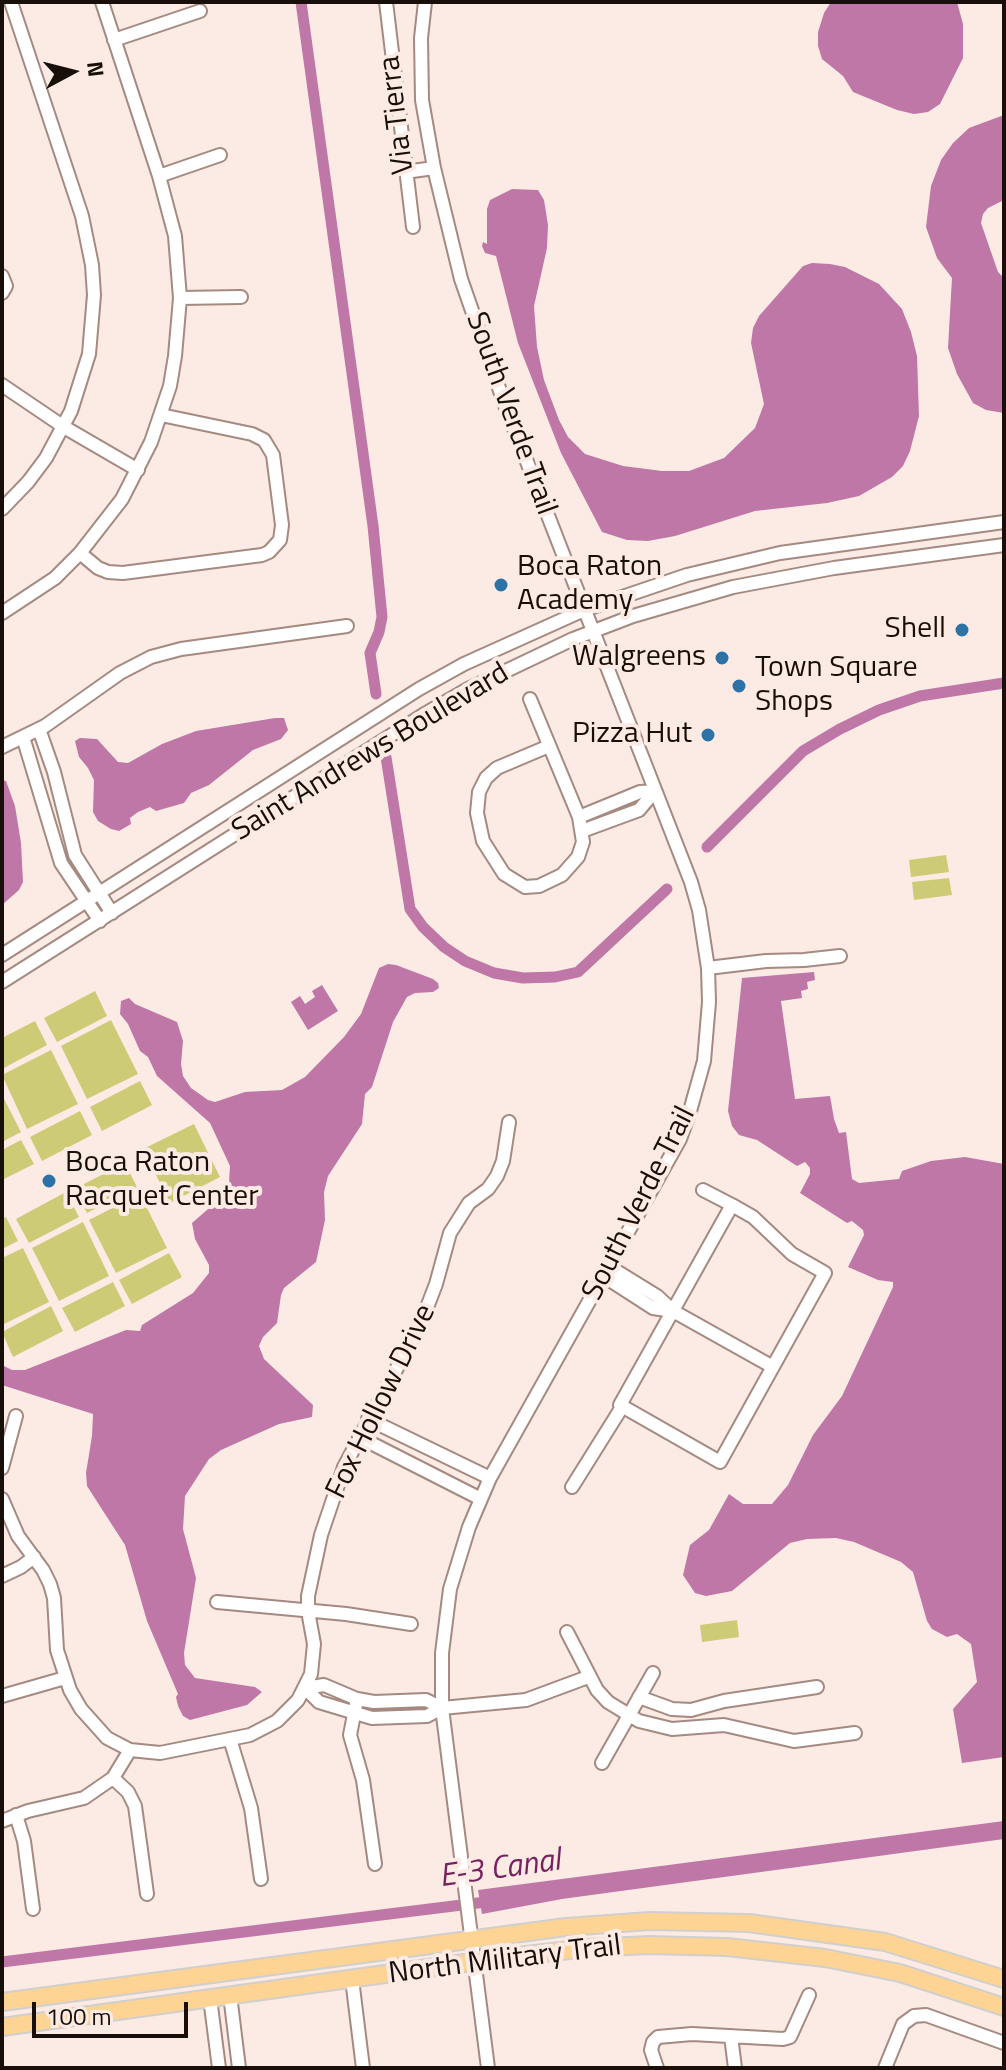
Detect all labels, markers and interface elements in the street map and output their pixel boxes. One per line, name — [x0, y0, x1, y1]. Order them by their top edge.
north arrow — [32, 32, 112, 112]
street label: Via Tierra — [373, 54, 423, 176]
text: N — [78, 59, 114, 79]
street label: South Verde Trail — [457, 308, 563, 520]
place label: Boca Raton Academy — [517, 550, 662, 620]
marker: Boca Raton Academy — [492, 576, 510, 594]
place label: Shell — [885, 612, 946, 648]
marker: Shell — [953, 621, 971, 639]
place label: Walgreens — [572, 640, 706, 676]
marker: Walgreens — [713, 649, 731, 667]
place label: Town Square Shops — [755, 651, 918, 722]
street label: Saint Andrews Boulevard — [226, 656, 516, 850]
marker: Town Square Shops — [730, 677, 748, 695]
place label: Pizza Hut — [572, 717, 692, 753]
marker: Pizza Hut — [699, 726, 717, 744]
street label: South Verde Trail — [576, 1101, 704, 1307]
place label: Boca Raton Racquet Center — [65, 1146, 259, 1216]
marker: Boca Raton Racquet Center — [40, 1172, 58, 1190]
street label: Fox Hollow Drive — [319, 1299, 445, 1505]
water label: E-3 Canal — [437, 1843, 563, 1897]
street label: North Military Trail — [387, 1929, 623, 1993]
scale bar — [36, 1986, 192, 2036]
text: 100 m — [46, 1998, 112, 2034]

